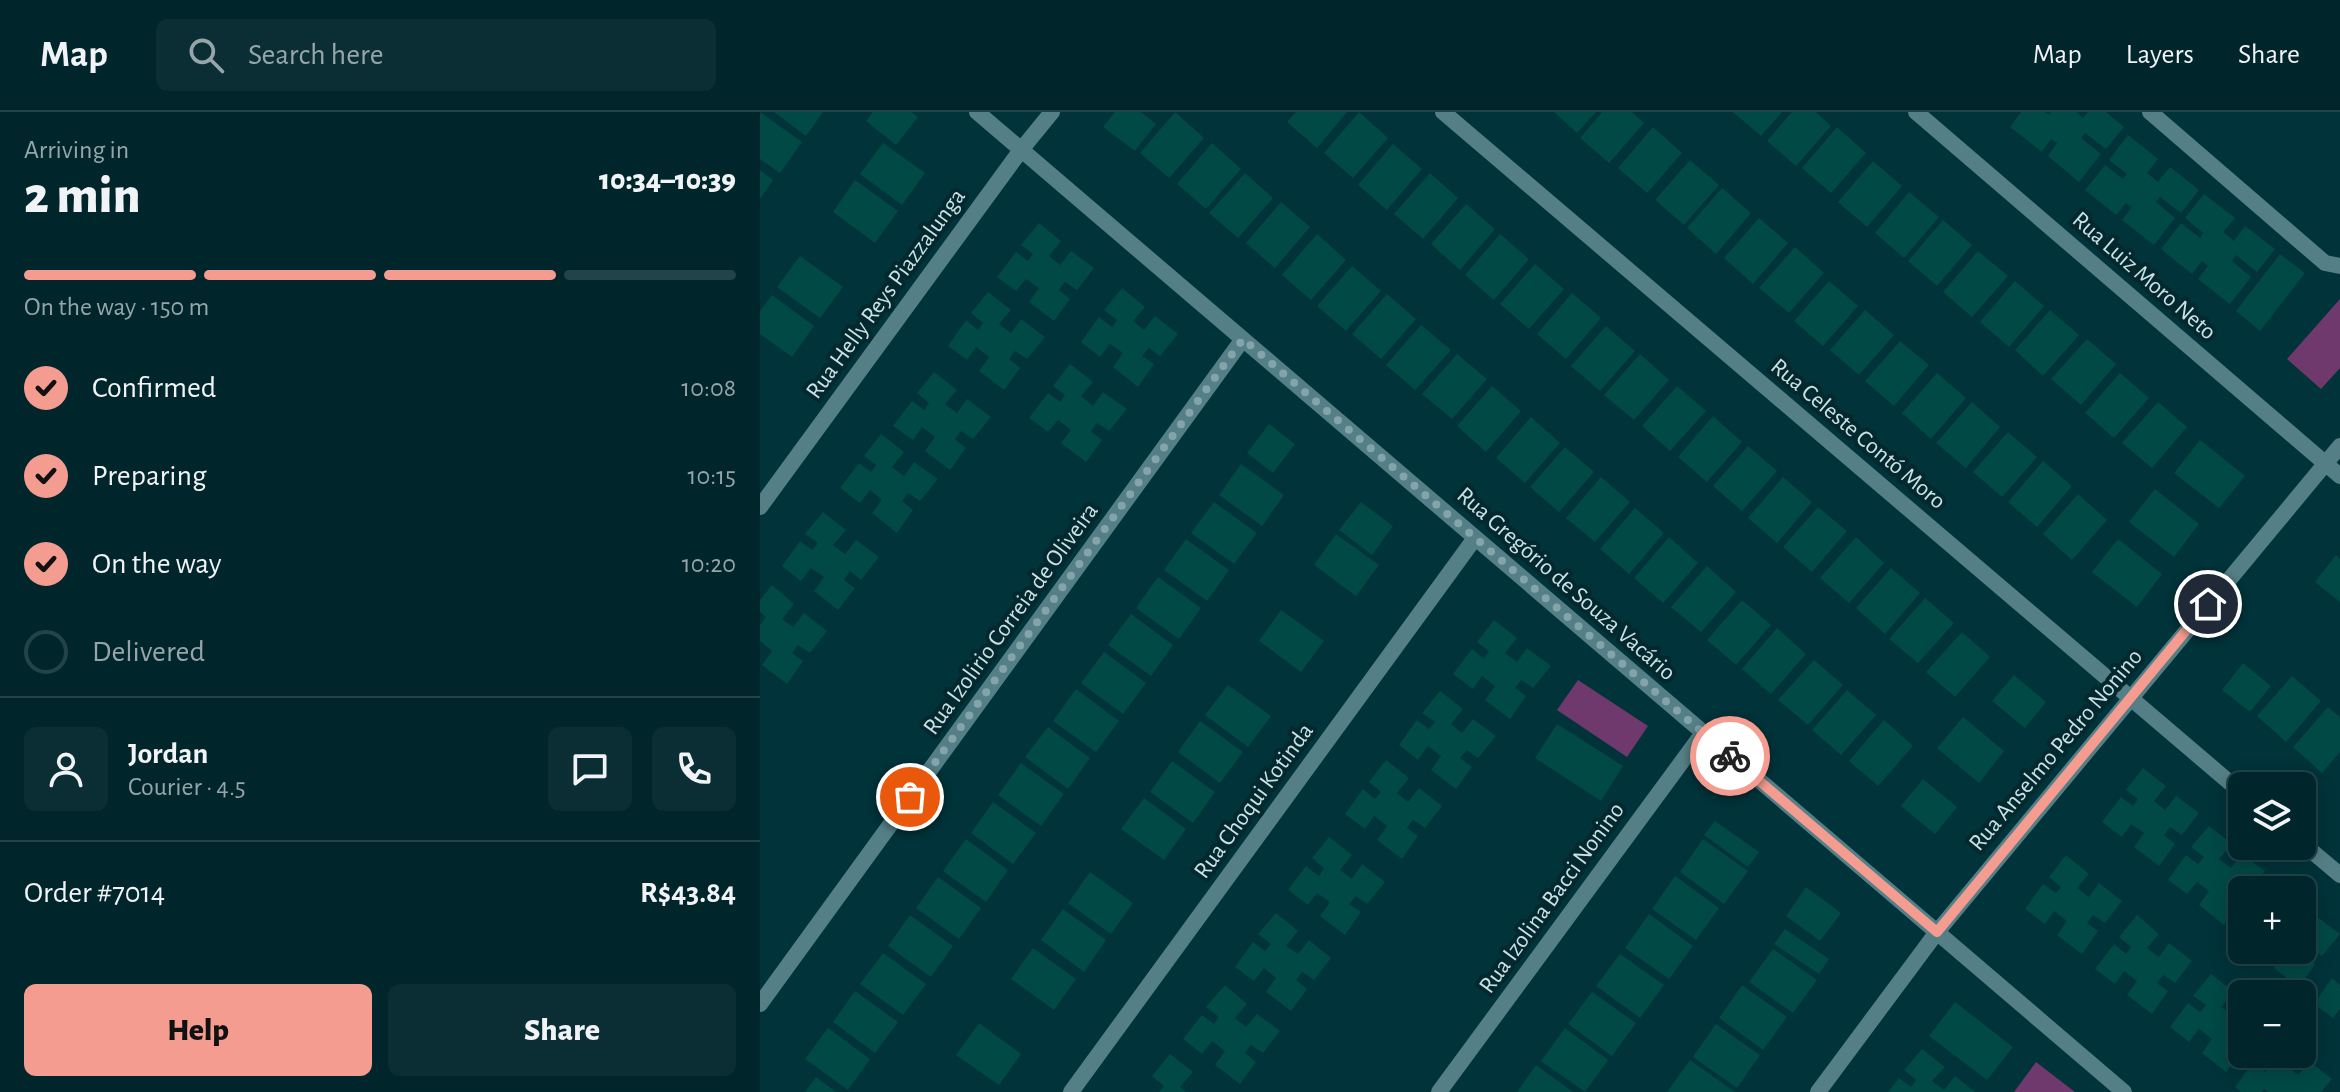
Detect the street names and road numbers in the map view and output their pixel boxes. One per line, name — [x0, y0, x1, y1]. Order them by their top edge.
street label: Rua Helly Reys Piazzalunga — [802, 185, 970, 403]
street label: Rua Luiz Moro Neto — [2068, 207, 2220, 345]
street label: Rua Celeste Contó Moro — [1766, 354, 1950, 514]
street label: Rua Gregório de Souza Vacário — [1452, 483, 1680, 685]
street label: Rua Izolirio Correia de Oliveira — [919, 499, 1103, 739]
street label: Rua Anselmo Pedro Nonino — [1965, 645, 2147, 855]
street label: Rua Choqui Kotinda — [1190, 719, 1318, 883]
street label: Rua Izolina Bacci Nonino — [1475, 798, 1629, 998]

